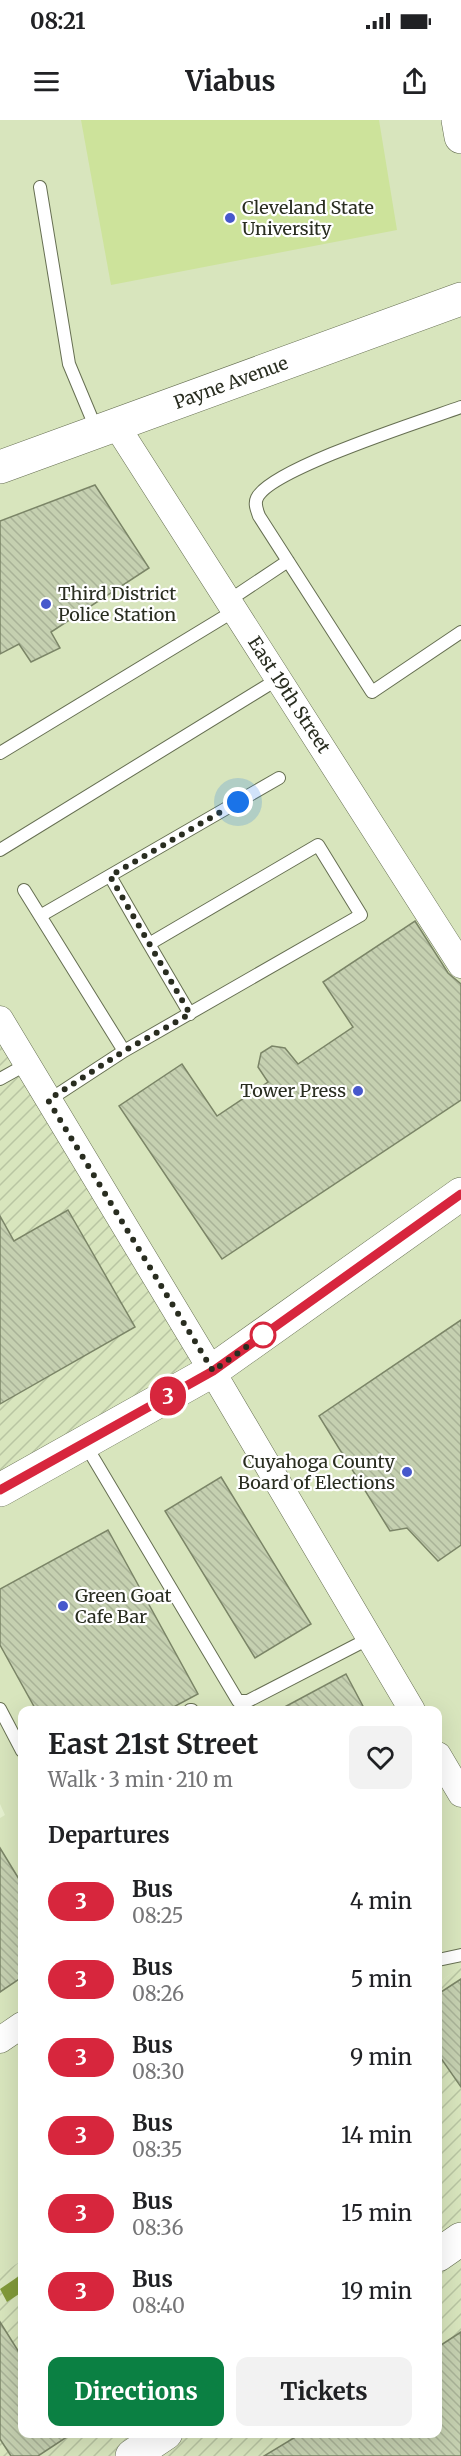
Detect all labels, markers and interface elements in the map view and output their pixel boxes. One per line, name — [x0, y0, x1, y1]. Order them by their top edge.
text: 08:21 — [30, 7, 85, 35]
text: Viabus — [185, 64, 276, 98]
icon: menu — [30, 65, 63, 98]
icon: share — [398, 65, 431, 98]
place label: Cleveland State University — [242, 196, 374, 240]
marker: Cleveland State University — [223, 211, 237, 225]
street label: Payne Avenue — [171, 351, 291, 414]
place label: Third District Police Station — [58, 582, 176, 626]
marker: Third District Police Station — [39, 597, 53, 611]
street label: East 19th Street — [243, 632, 336, 757]
your location — [223, 787, 253, 817]
place label: Tower Press — [240, 1079, 346, 1102]
marker: Tower Press — [351, 1084, 365, 1098]
unlabelled marker — [250, 1322, 276, 1348]
line badge: 3 — [148, 1376, 188, 1416]
text: 3 — [162, 1383, 174, 1410]
place label: Cuyahoga County Board of Elections — [238, 1450, 396, 1494]
marker: Cuyahoga County Board of Elections — [400, 1465, 414, 1479]
place label: Green Goat Cafe Bar — [75, 1584, 171, 1628]
marker: Green Goat Cafe Bar — [56, 1599, 70, 1613]
text: East 21st Street — [48, 1726, 258, 1762]
button: heart — [349, 1726, 412, 1789]
text: Walk · 3 min · 210 m — [48, 1767, 233, 1792]
text: Departures — [48, 1821, 170, 1849]
text: Bus — [132, 1875, 173, 1903]
text: 4 min — [350, 1887, 412, 1915]
text: 3 — [75, 1888, 87, 1915]
text: 08:25 — [132, 1903, 184, 1928]
text: Bus — [132, 1953, 173, 1981]
text: 5 min — [350, 1965, 412, 1993]
text: 3 — [75, 1966, 87, 1993]
text: 08:26 — [132, 1981, 184, 2006]
text: Bus — [132, 2031, 173, 2059]
text: 9 min — [350, 2043, 412, 2071]
text: 3 — [75, 2044, 87, 2071]
text: 08:30 — [132, 2059, 184, 2084]
text: Bus — [132, 2109, 173, 2137]
text: 14 min — [341, 2121, 412, 2149]
text: 3 — [75, 2122, 87, 2149]
text: 08:35 — [132, 2137, 182, 2162]
text: Bus — [132, 2187, 173, 2215]
text: 15 min — [341, 2199, 412, 2227]
text: 3 — [75, 2200, 87, 2227]
text: 08:36 — [132, 2215, 184, 2240]
text: Bus — [132, 2265, 173, 2293]
text: 19 min — [341, 2277, 412, 2305]
text: 3 — [75, 2278, 87, 2305]
text: 08:40 — [132, 2293, 185, 2318]
button: Directions — [48, 2357, 224, 2426]
button: Tickets — [236, 2357, 412, 2426]

